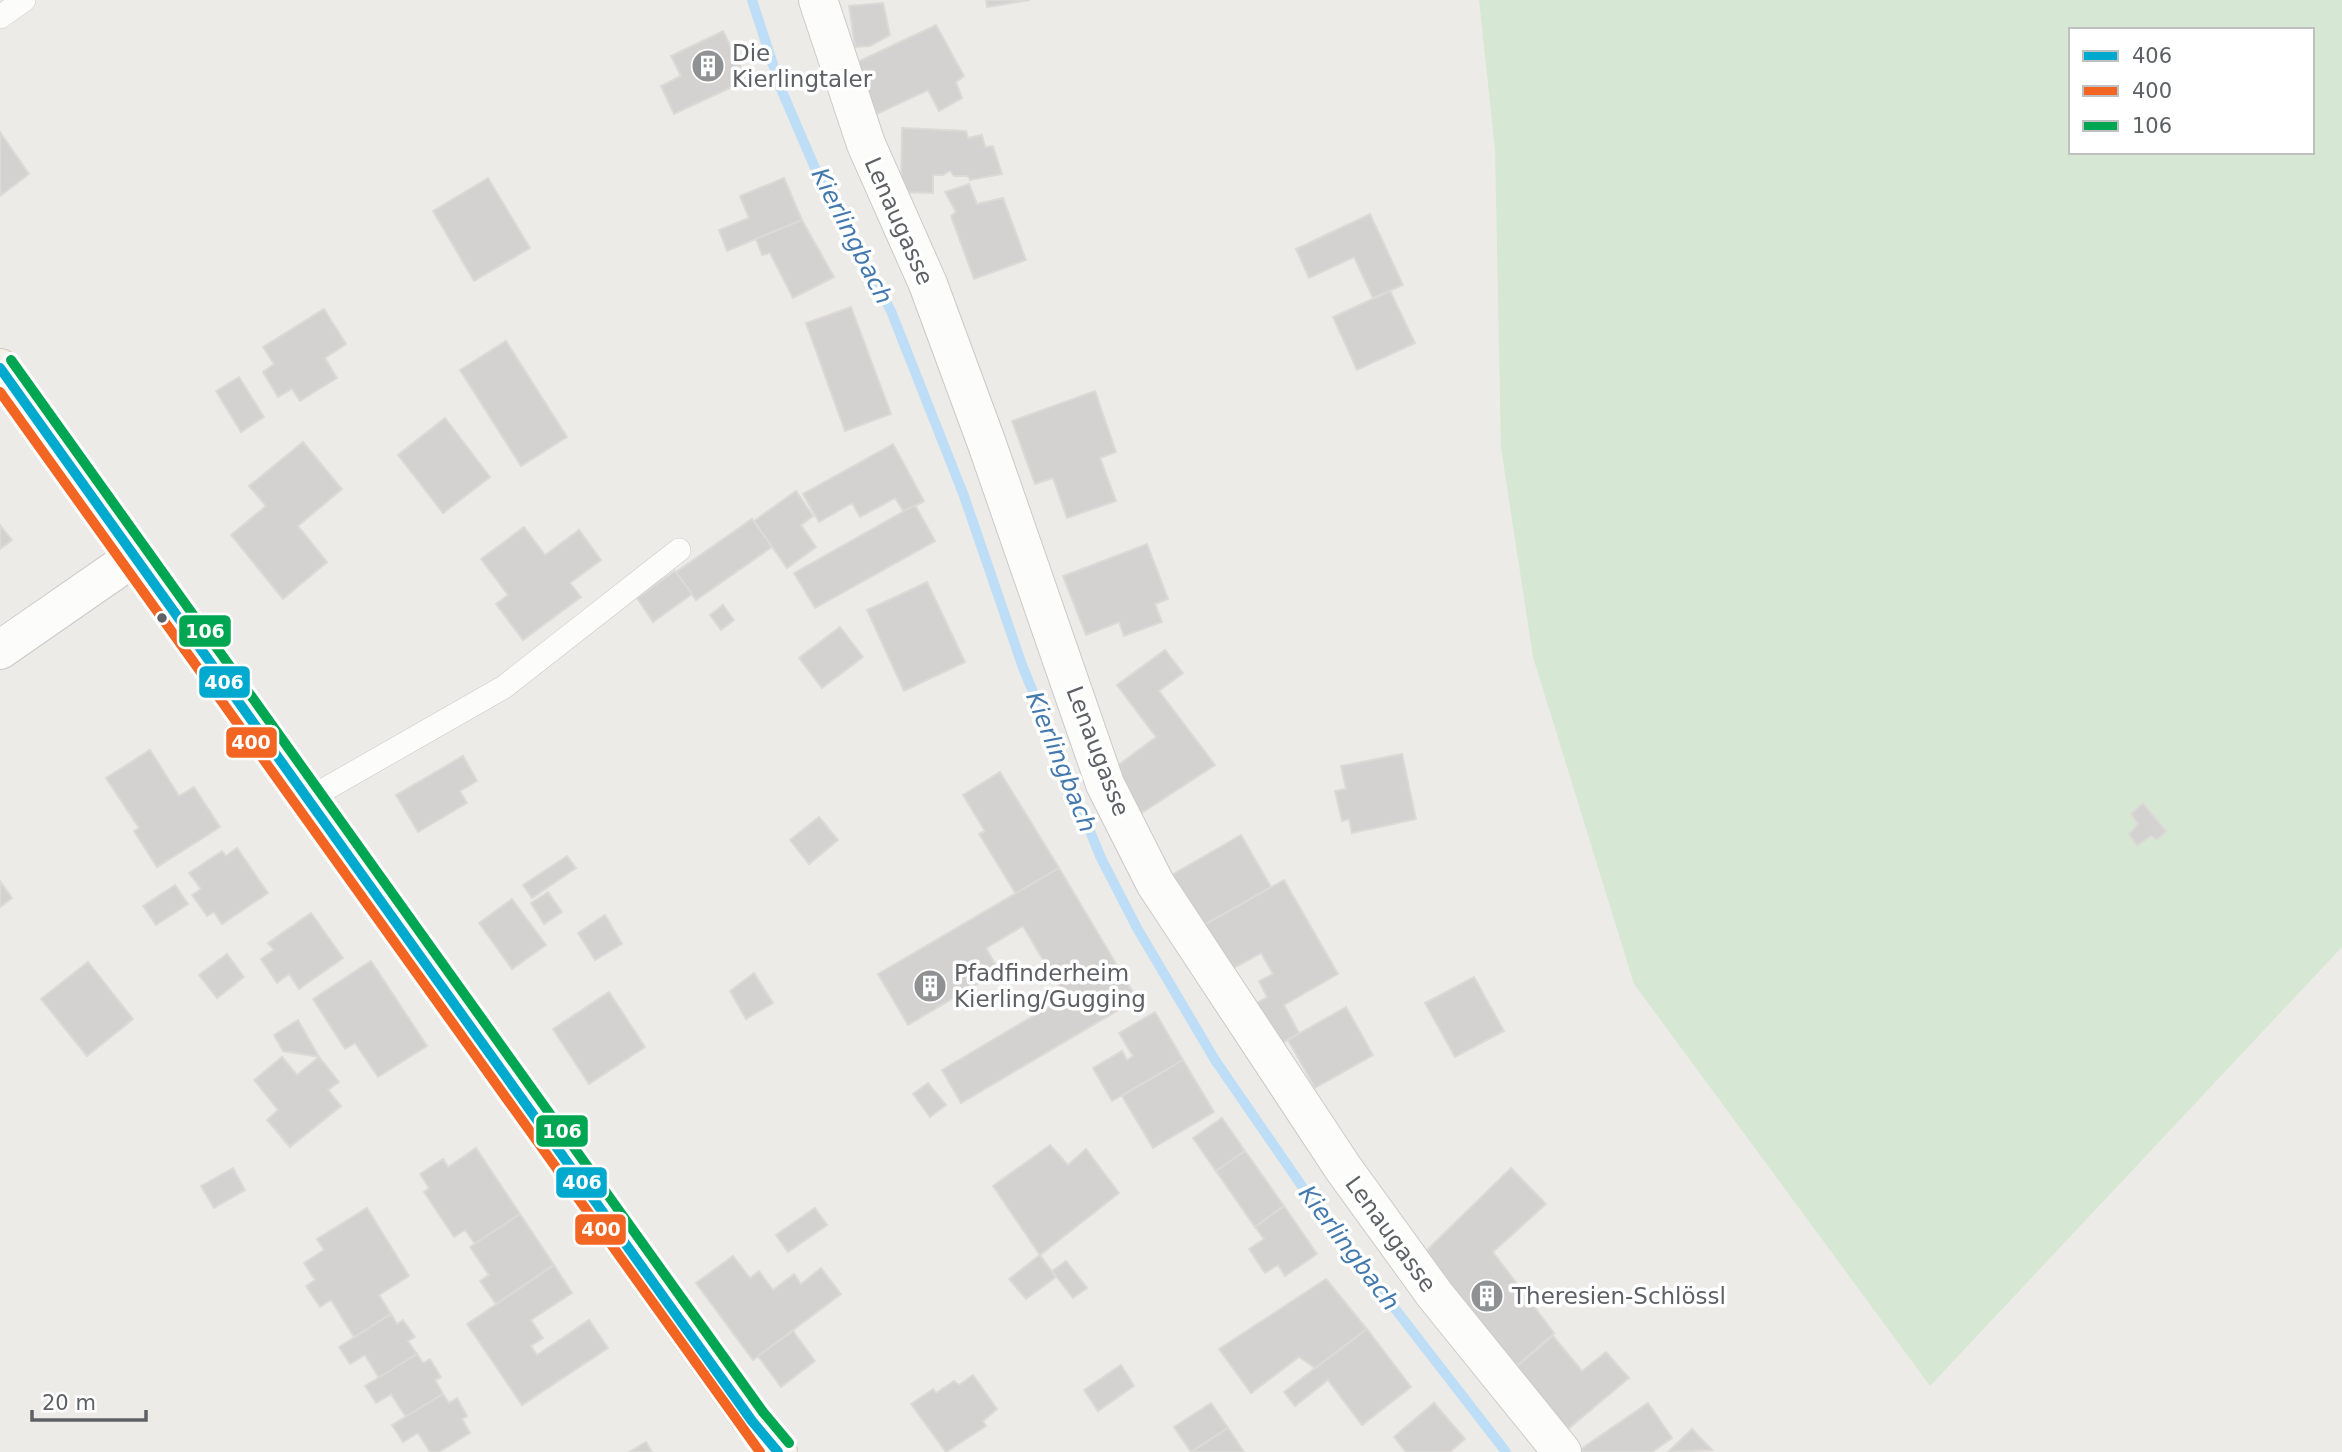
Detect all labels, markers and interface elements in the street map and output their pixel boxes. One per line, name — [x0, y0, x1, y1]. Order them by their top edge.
legend — [2069, 28, 2314, 154]
place label: Die Kierlingtaler — [732, 40, 873, 92]
text: 406 — [2132, 44, 2172, 68]
building icon: Die Kierlingtaler — [689, 47, 727, 85]
text: 400 — [2132, 79, 2172, 103]
text: 106 — [2132, 114, 2172, 138]
street label: Lenaugasse — [859, 153, 939, 289]
water label: Kierlingbach — [806, 163, 898, 309]
unlabelled marker — [155, 611, 169, 625]
line badge: 106 — [178, 614, 232, 648]
text: 106 — [185, 620, 225, 642]
line badge: 406 — [198, 665, 251, 699]
text: 406 — [204, 671, 244, 693]
street label: Lenaugasse — [1061, 683, 1135, 819]
water label: Kierlingbach — [1020, 688, 1102, 836]
line badge: 400 — [225, 726, 278, 759]
text: 400 — [231, 731, 271, 753]
place label: Pfadfinderheim Kierling/Gugging — [954, 960, 1146, 1012]
building icon: Pfadfinderheim Kierling/Gugging — [911, 967, 949, 1005]
line badge: 106 — [535, 1114, 589, 1148]
text: 106 — [542, 1120, 582, 1142]
line badge: 406 — [555, 1166, 608, 1199]
text: 406 — [562, 1171, 602, 1193]
street label: Lenaugasse — [1340, 1171, 1442, 1297]
water label: Kierlingbach — [1293, 1180, 1405, 1316]
line badge: 400 — [574, 1213, 627, 1246]
text: 400 — [581, 1218, 621, 1240]
building icon: Theresien-Schlössl — [1468, 1277, 1506, 1315]
place label: Theresien-Schlössl — [1511, 1283, 1726, 1309]
scale bar — [32, 1378, 145, 1422]
text: 20 m — [42, 1391, 96, 1415]

